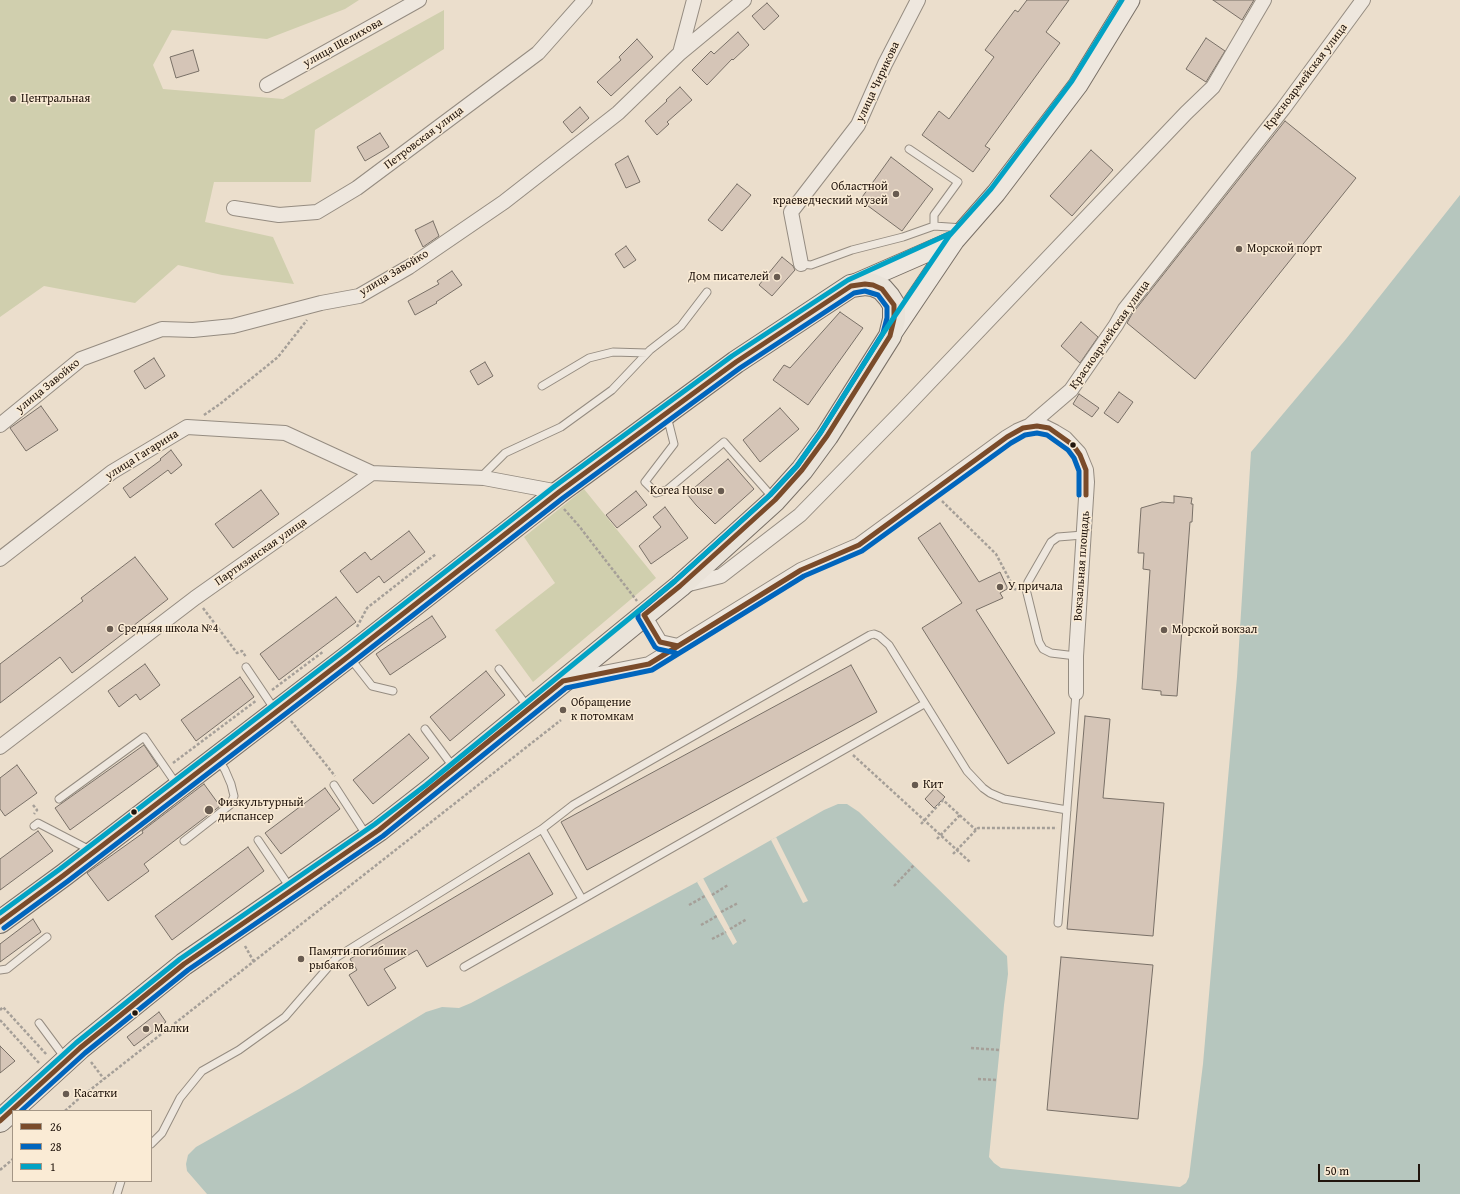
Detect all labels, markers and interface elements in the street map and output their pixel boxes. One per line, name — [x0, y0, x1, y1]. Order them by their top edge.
street label: улица Шелихова — [301, 15, 385, 71]
street label: Красноармейская улица — [1261, 21, 1351, 133]
street label: улица Чирикова — [853, 39, 903, 125]
place label: Центральная — [21, 92, 90, 106]
marker: Центральная — [8, 94, 18, 104]
street label: Петровская улица — [381, 103, 467, 173]
place label: Областной краеведческий музей — [773, 180, 888, 208]
marker: Областной краеведческий музей — [891, 189, 901, 199]
place label: Морской порт — [1247, 242, 1322, 256]
marker: Морской порт — [1234, 244, 1244, 254]
street label: улица Завойко — [357, 247, 431, 299]
place label: Дом писателей — [688, 270, 769, 284]
marker: Дом писателей — [772, 272, 782, 282]
street label: Красноармейская улица — [1067, 278, 1153, 392]
street label: улица Завойко — [13, 356, 83, 416]
street label: улица Гагарина — [103, 427, 181, 483]
unlabelled marker — [1068, 440, 1078, 450]
place label: Korea House — [650, 484, 713, 498]
marker: Korea House — [716, 486, 726, 496]
street label: Вокзальная площадь — [1071, 510, 1093, 622]
street label: Партизанская улица — [212, 515, 310, 589]
place label: У причала — [1008, 580, 1063, 594]
marker: У причала — [995, 582, 1005, 592]
place label: Средняя школа №4 — [118, 622, 218, 636]
place label: Морской вокзал — [1172, 623, 1257, 637]
marker: Средняя школа №4 — [105, 624, 115, 634]
marker: Морской вокзал — [1159, 625, 1169, 635]
place label: Обращение к потомкам — [571, 696, 634, 724]
marker: Обращение к потомкам — [558, 705, 568, 715]
place label: Кит — [923, 778, 943, 792]
marker: Кит — [910, 780, 920, 790]
place label: Физкультурный диспансер — [218, 796, 304, 824]
marker: Физкультурный диспансер — [203, 804, 215, 816]
unlabelled marker — [129, 807, 139, 817]
place label: Памяти погибшик рыбаков — [309, 945, 406, 973]
marker: Памяти погибшик рыбаков — [296, 954, 306, 964]
unlabelled marker — [130, 1008, 140, 1018]
place label: Малки — [154, 1022, 189, 1036]
marker: Малки — [141, 1024, 151, 1034]
place label: Касатки — [74, 1087, 117, 1101]
marker: Касатки — [61, 1089, 71, 1099]
legend — [12, 1110, 152, 1182]
text: 26 — [50, 1118, 62, 1135]
text: 28 — [50, 1138, 62, 1155]
scale bar — [1320, 1156, 1422, 1182]
text: 1 — [50, 1158, 56, 1175]
text: 50 m — [1325, 1162, 1349, 1179]

